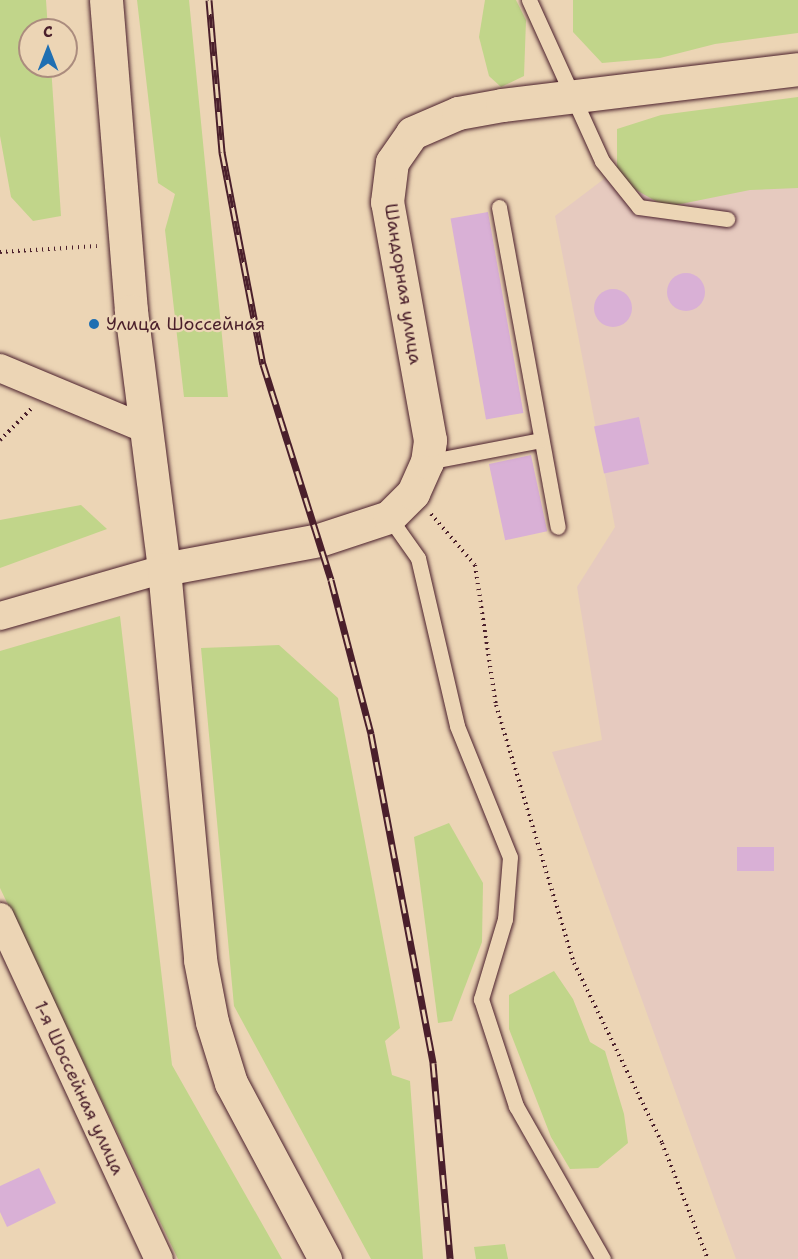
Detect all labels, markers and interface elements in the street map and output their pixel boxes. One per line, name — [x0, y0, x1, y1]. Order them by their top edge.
north arrow — [18, 18, 78, 78]
text: С — [43, 21, 53, 42]
street label: Шандорная улица — [380, 202, 426, 366]
place label: Улица Шоссейная — [106, 313, 265, 335]
marker: Улица Шоссейная — [87, 317, 101, 331]
street label: 1-я Шоссейная улица — [29, 998, 129, 1178]

